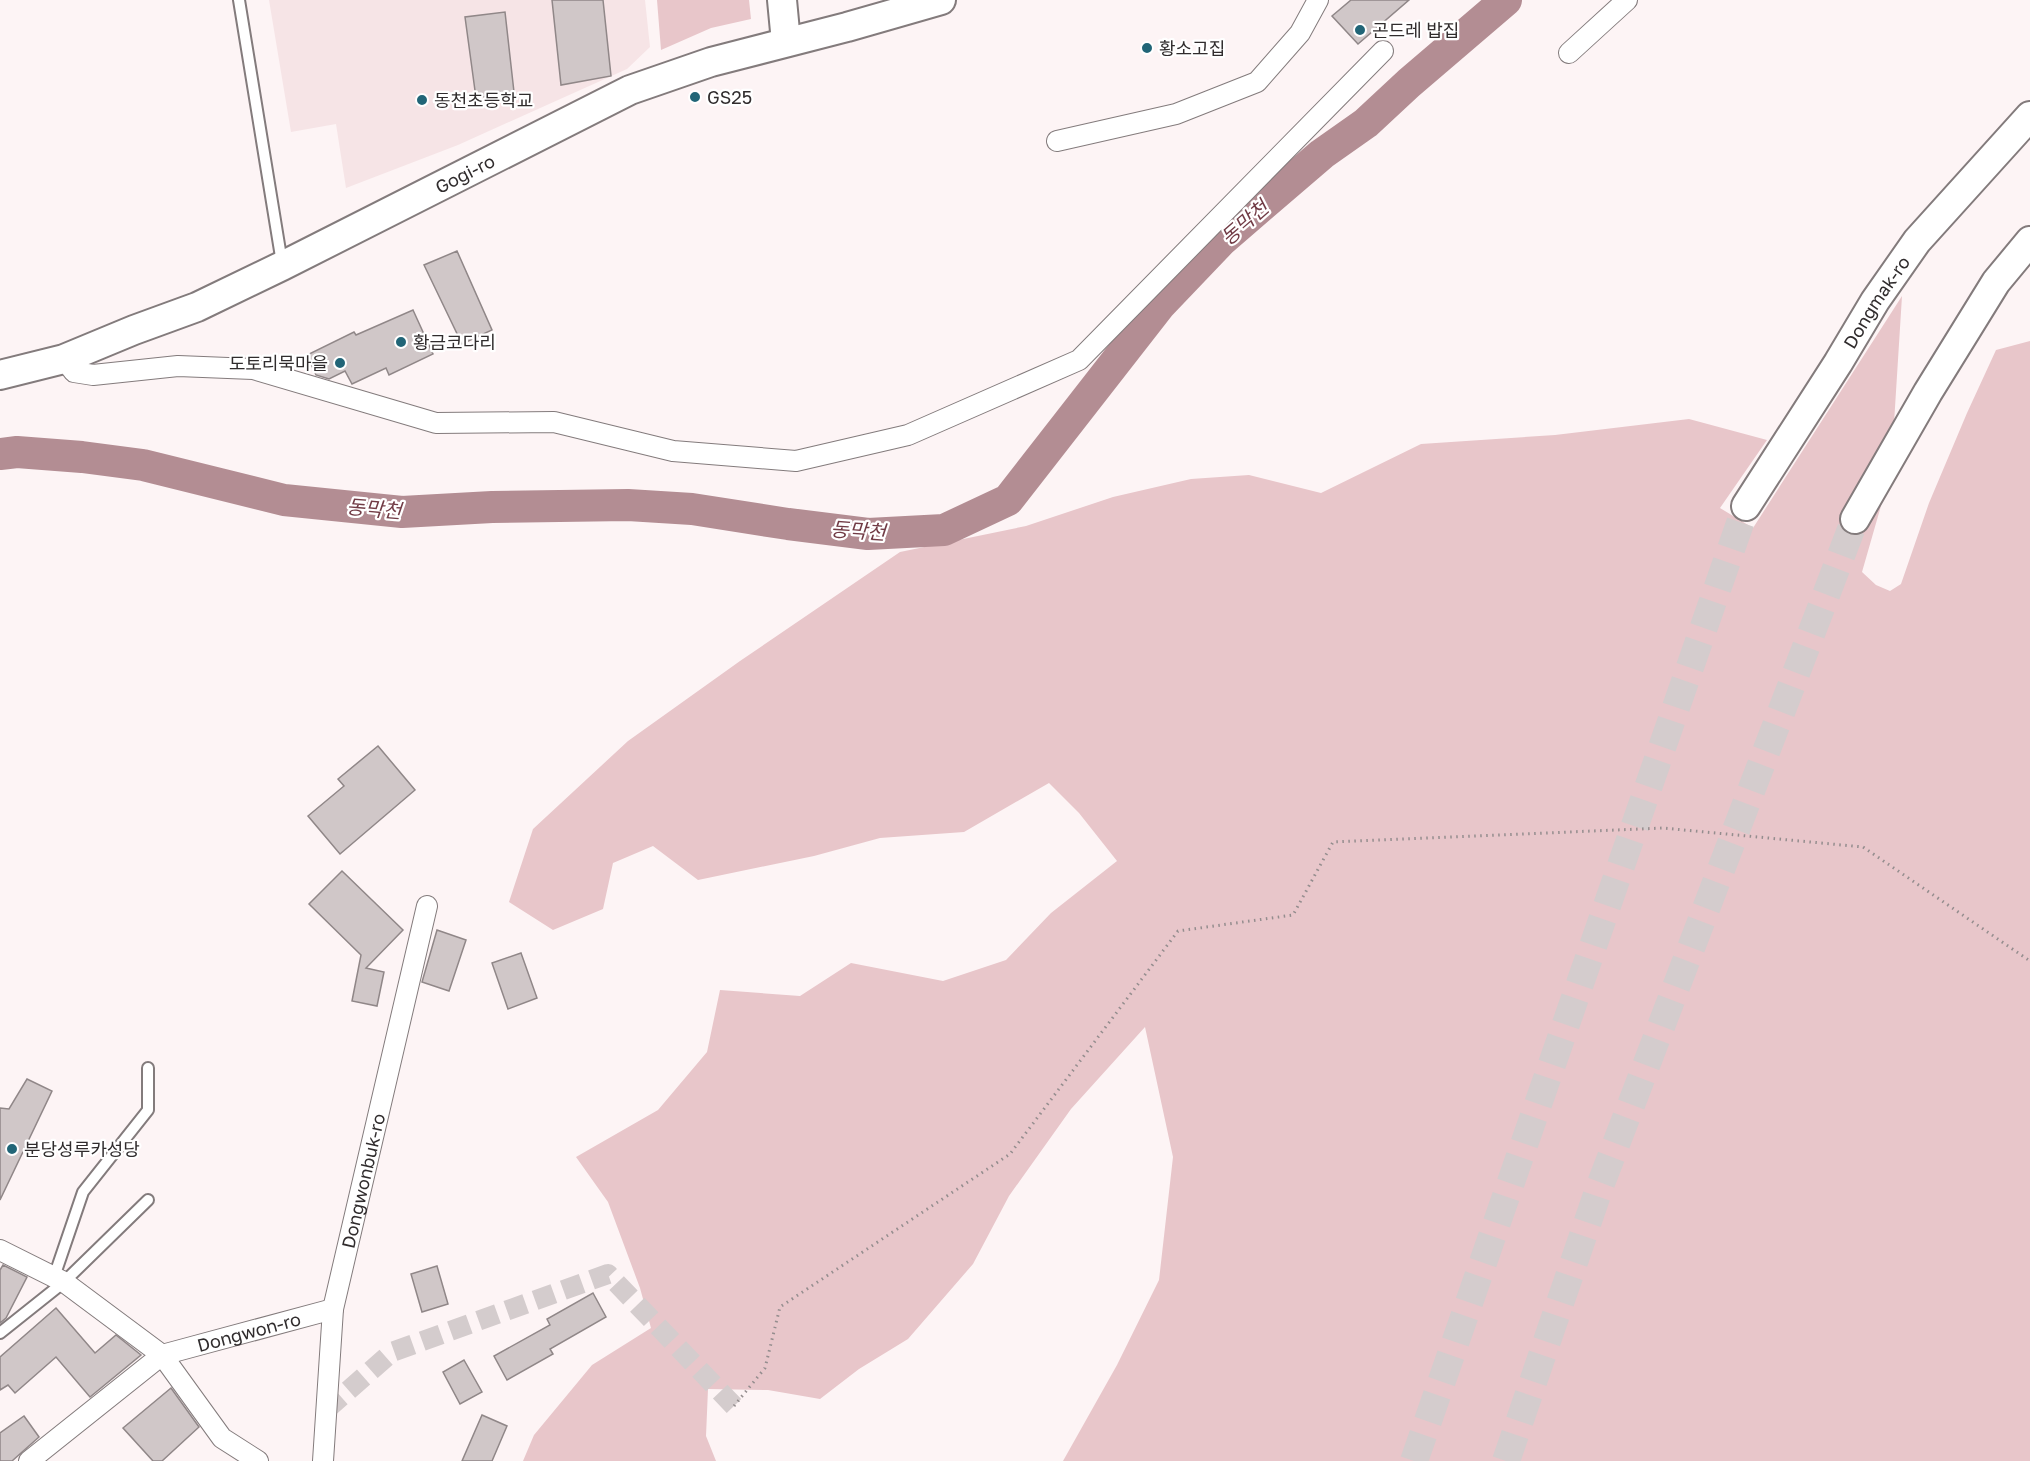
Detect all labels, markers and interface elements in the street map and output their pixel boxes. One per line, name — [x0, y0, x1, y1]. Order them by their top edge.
place label: 곤드레 밥집 — [1372, 19, 1459, 41]
marker: 곤드레 밥집 — [1353, 23, 1367, 37]
place label: 황소고집 — [1159, 37, 1225, 59]
marker: 황소고집 — [1140, 41, 1154, 55]
place label: GS25 — [707, 86, 752, 108]
place label: 동천초등학교 — [434, 89, 533, 111]
marker: GS25 — [688, 90, 702, 104]
marker: 동천초등학교 — [415, 93, 429, 107]
street label: Gogi-ro — [431, 149, 498, 198]
water label: 동막천 — [1215, 193, 1275, 249]
street label: Dongmak-ro — [1838, 252, 1914, 352]
place label: 황금코다리 — [413, 331, 496, 353]
marker: 황금코다리 — [394, 335, 408, 349]
place label: 도토리묵마을 — [229, 352, 328, 374]
marker: 도토리묵마을 — [333, 356, 347, 370]
water label: 동막천 — [345, 494, 405, 523]
water label: 동막천 — [830, 516, 889, 544]
street label: Dongwonbuk-ro — [337, 1111, 389, 1250]
place label: 분당성루카성당 — [24, 1138, 140, 1160]
marker: 분당성루카성당 — [5, 1142, 19, 1156]
street label: Dongwon-ro — [195, 1307, 303, 1356]

